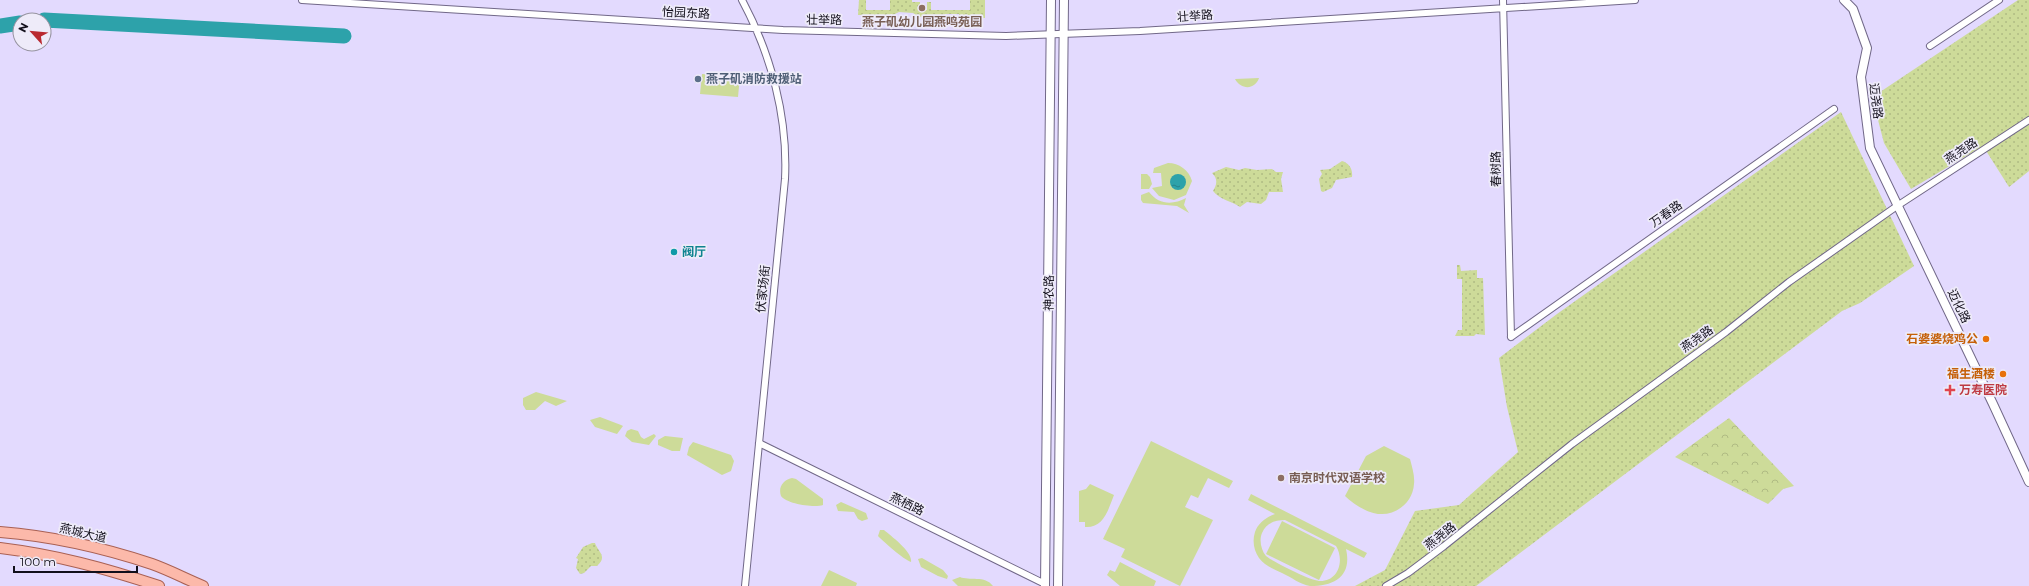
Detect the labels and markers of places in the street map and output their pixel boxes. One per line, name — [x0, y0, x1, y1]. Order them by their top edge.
marker: 燕子矶幼儿园燕鸣苑园 — [917, 3, 927, 13]
place label: 燕子矶幼儿园燕鸣苑园 — [862, 14, 982, 29]
place label: 燕子矶消防救援站 — [706, 71, 802, 86]
marker: 燕子矶消防救援站 — [693, 74, 703, 84]
place label: 阀厅 — [682, 244, 706, 259]
marker: 阀厅 — [669, 247, 679, 257]
place label: 石婆婆烧鸡公 — [1906, 331, 1978, 346]
marker: 石婆婆烧鸡公 — [1981, 334, 1991, 344]
place label: 福生酒楼 — [1947, 366, 1995, 381]
marker: 福生酒楼 — [1998, 369, 2008, 379]
place label: 万寿医院 — [1959, 382, 2007, 397]
marker: 万寿医院 — [1944, 384, 1956, 396]
place label: 南京时代双语学校 — [1289, 470, 1385, 485]
marker: 南京时代双语学校 — [1276, 473, 1286, 483]

